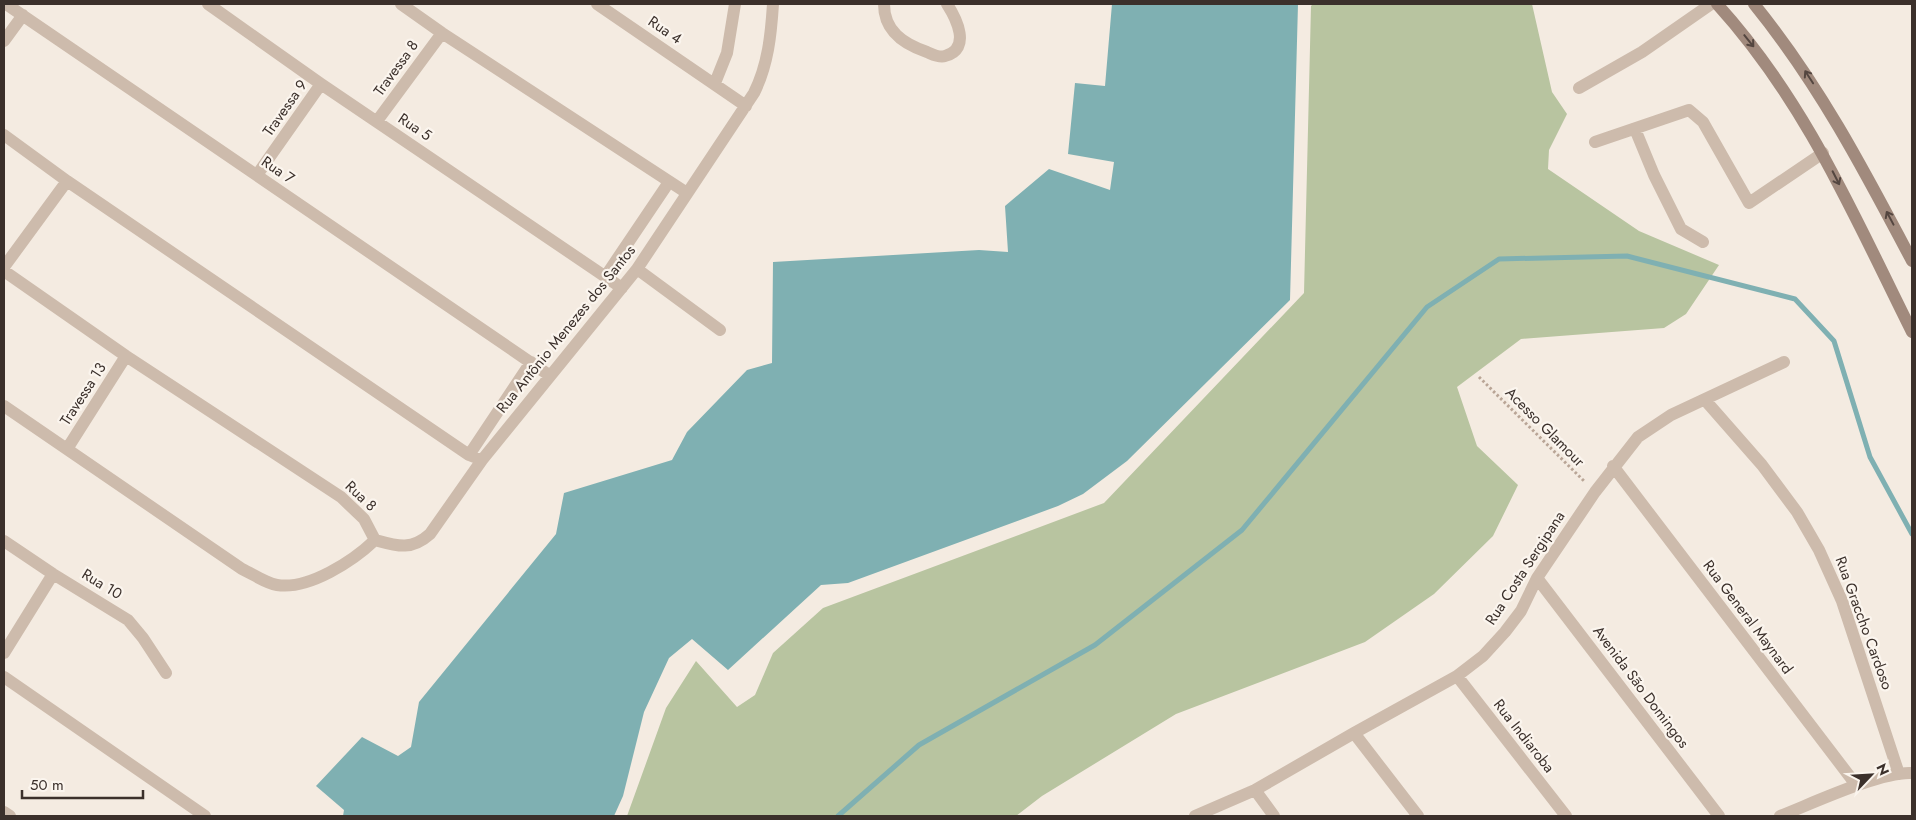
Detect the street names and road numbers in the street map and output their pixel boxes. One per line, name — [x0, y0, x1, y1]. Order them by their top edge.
street label: Rua 4 — [644, 11, 687, 50]
street label: Travessa 8 — [368, 36, 424, 100]
street label: Travessa 9 — [257, 75, 313, 141]
street label: Rua 5 — [394, 108, 436, 146]
street label: Rua 7 — [257, 151, 299, 189]
street label: Rua Antônio Menezes dos Santos — [491, 240, 641, 418]
street label: Travessa 13 — [54, 358, 112, 430]
street label: Acesso Glamour — [1500, 382, 1590, 472]
street label: Rua 8 — [340, 476, 382, 516]
street label: Rua Costa Sergipana — [1480, 507, 1570, 629]
street label: Rua Graccho Cardoso — [1830, 553, 1898, 693]
street label: Rua General Maynard — [1698, 555, 1798, 679]
street label: Rua 10 — [78, 563, 126, 605]
street label: Avenida São Domingos — [1588, 621, 1694, 753]
street label: Rua Indiaroba — [1488, 695, 1560, 777]

